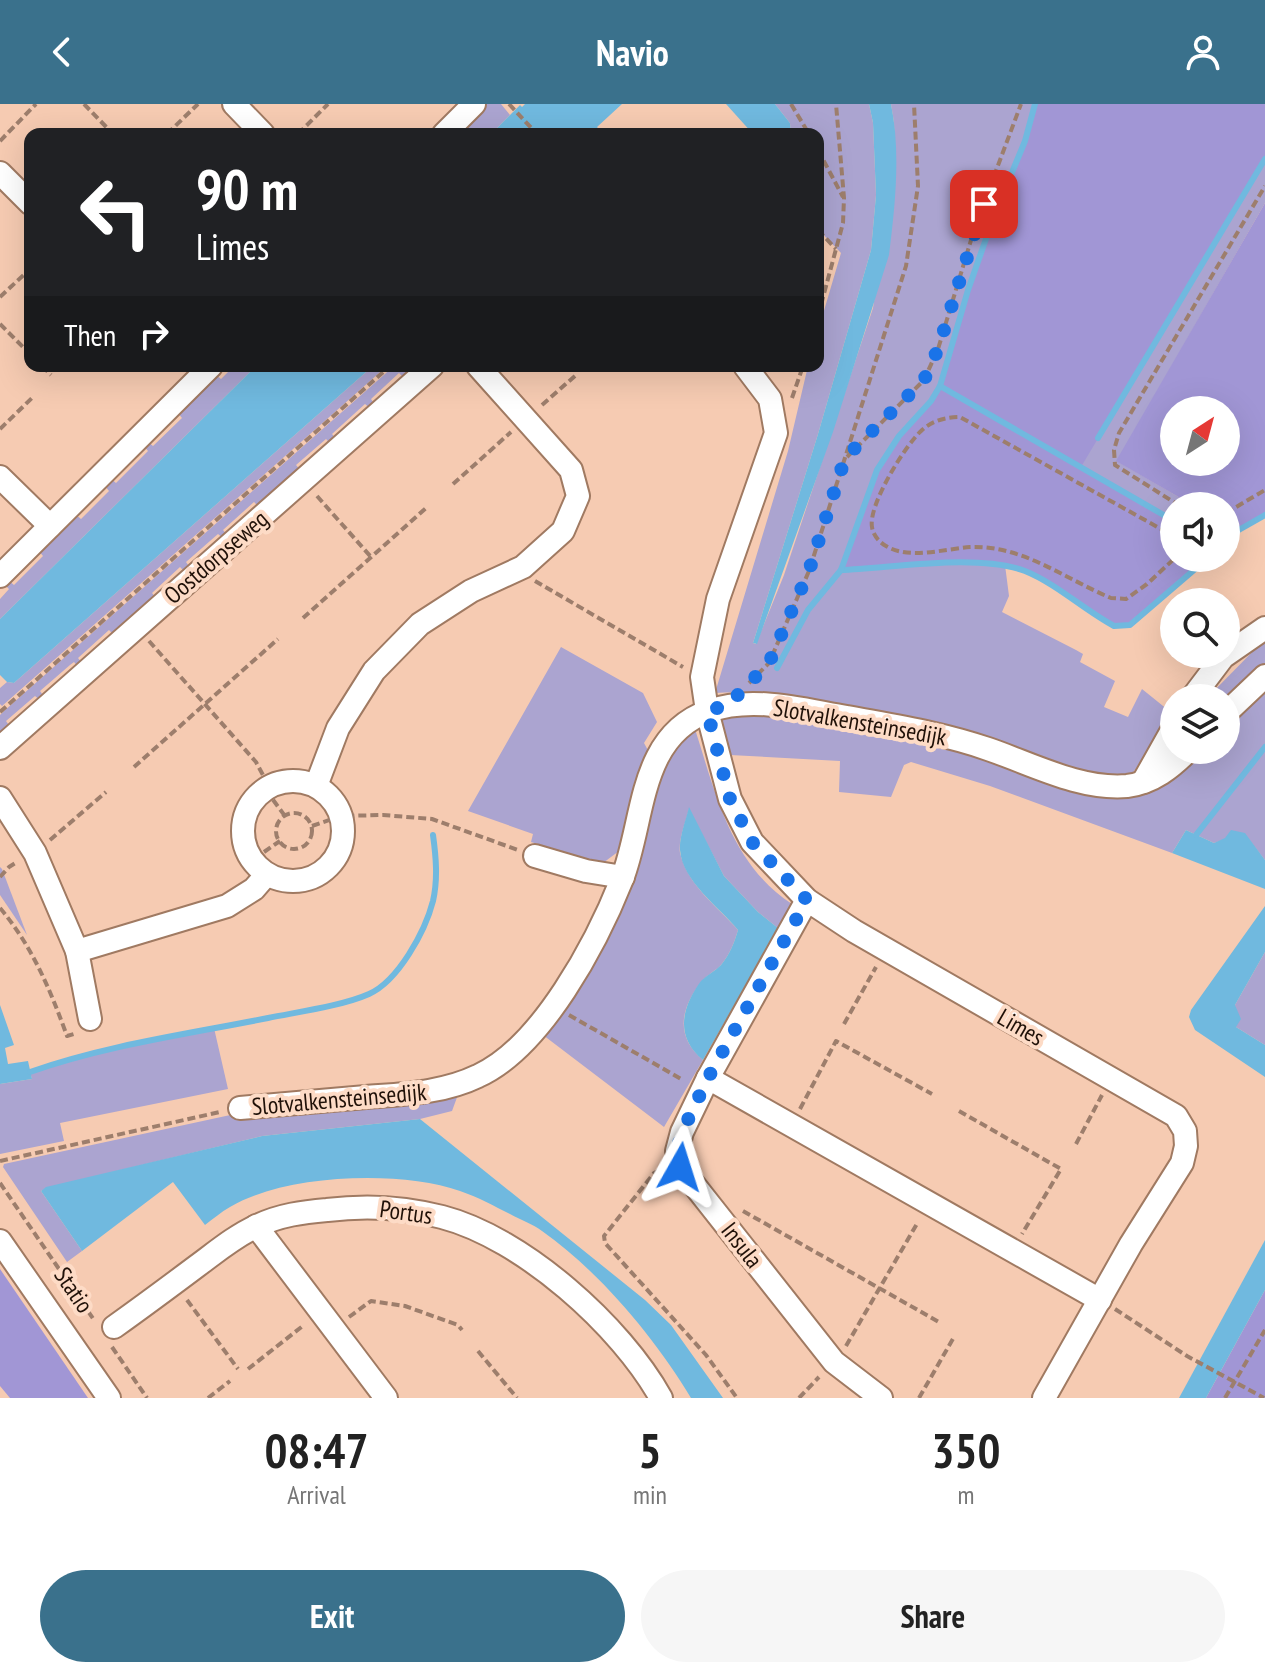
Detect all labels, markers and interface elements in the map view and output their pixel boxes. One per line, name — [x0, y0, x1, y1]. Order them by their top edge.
text: Navio — [596, 29, 669, 76]
icon: back — [40, 30, 84, 74]
icon: person — [1181, 30, 1225, 74]
text: 90 m — [196, 153, 298, 225]
icon: left — [64, 160, 168, 264]
pin — [950, 170, 1018, 238]
icon: arrive — [962, 182, 1006, 226]
text: Limes — [196, 223, 269, 270]
icon: right — [132, 312, 176, 356]
text: Then — [64, 315, 116, 354]
north arrow — [1160, 396, 1240, 476]
map controls — [1160, 396, 1240, 764]
button: sound — [1160, 492, 1240, 572]
street label: Oostdorpseweg — [158, 503, 274, 611]
button: search — [1160, 588, 1240, 668]
button: layers — [1160, 684, 1240, 764]
street label: Slotvalkensteinsedijk — [771, 692, 950, 753]
street label: Limes — [992, 1001, 1050, 1053]
street label: Slotvalkensteinsedijk — [250, 1076, 428, 1122]
position arrow — [638, 1125, 722, 1209]
street label: Portus — [378, 1193, 434, 1231]
street label: Insula — [714, 1216, 770, 1274]
street label: Statio — [48, 1261, 100, 1319]
text: 08:47 — [265, 1419, 368, 1481]
text: 5 — [639, 1419, 661, 1481]
text: 350 — [932, 1419, 1000, 1481]
text: Arrival — [287, 1478, 346, 1511]
text: min — [633, 1478, 667, 1511]
text: m — [958, 1478, 974, 1511]
button: Exit — [40, 1570, 625, 1662]
button: Share — [641, 1570, 1225, 1662]

